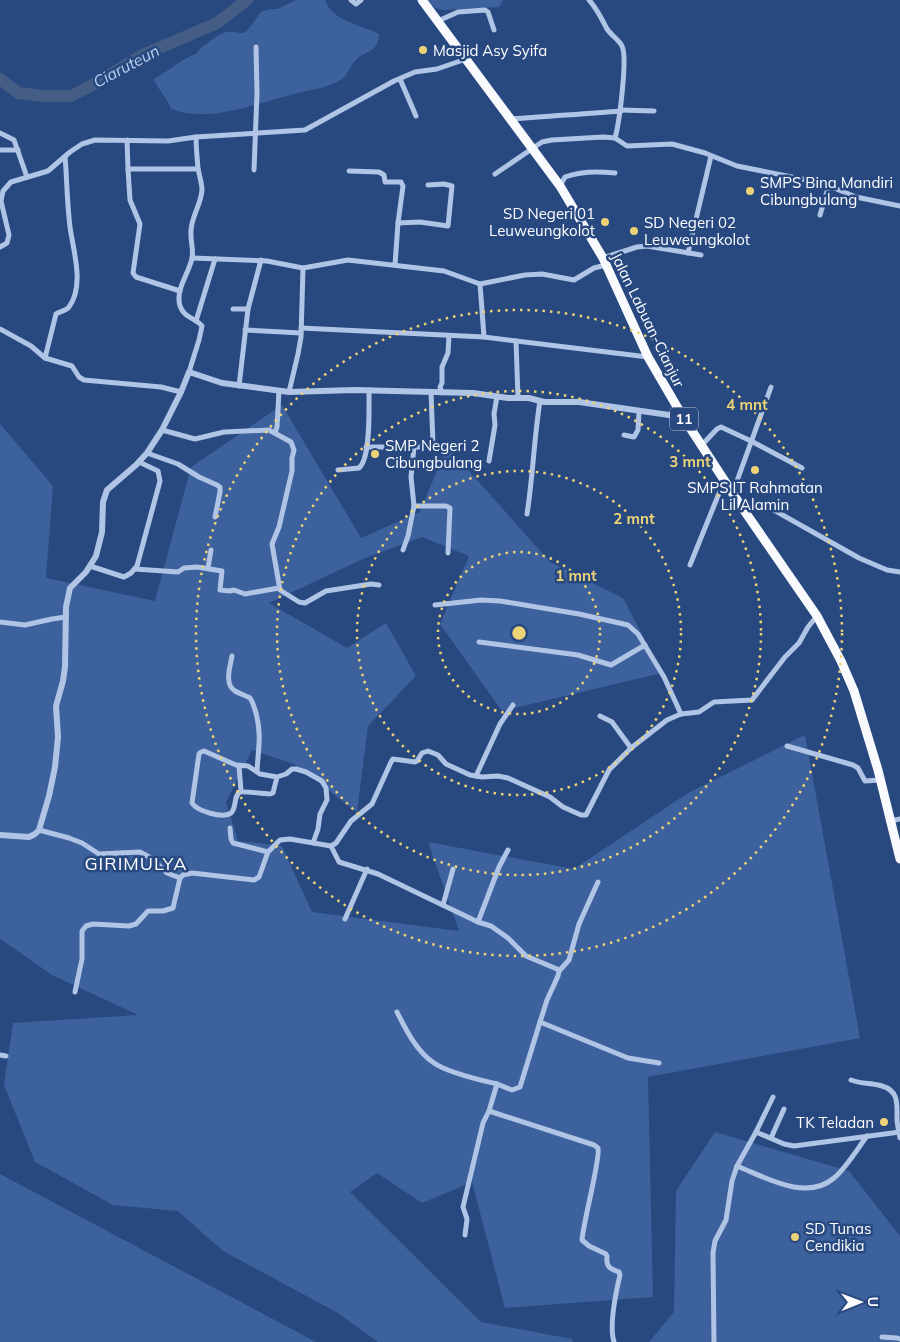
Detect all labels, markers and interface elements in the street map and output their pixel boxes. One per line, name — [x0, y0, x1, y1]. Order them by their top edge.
water label: Ciaruteun — [89, 40, 163, 92]
place label: Masjid Asy Syifa — [433, 41, 547, 60]
marker: Masjid Asy Syifa — [417, 44, 429, 56]
place label: SMPS Bina Mandiri Cibungbulang — [760, 173, 893, 209]
marker: SMPS Bina Mandiri Cibungbulang — [744, 185, 756, 197]
place label: SD Negeri 01 Leuweungkolot — [489, 204, 595, 240]
place label: SD Negeri 02 Leuweungkolot — [644, 213, 750, 249]
marker: SD Negeri 01 Leuweungkolot — [599, 216, 611, 228]
marker: SD Negeri 02 Leuweungkolot — [628, 225, 640, 237]
street label: Jalan Labuan-Cianjur — [607, 250, 689, 391]
text: 4 mnt — [726, 395, 768, 414]
road number: 11 — [670, 408, 698, 430]
place label: SMP Negeri 2 Cibungbulang — [385, 436, 482, 472]
marker: SMP Negeri 2 Cibungbulang — [369, 448, 381, 460]
text: 3 mnt — [669, 452, 711, 471]
marker: SMPS IT Rahmatan Lil Alamin — [749, 464, 761, 476]
place label: SMPS IT Rahmatan Lil Alamin — [687, 478, 823, 514]
text: 2 mnt — [613, 509, 655, 528]
text: 1 mnt — [555, 566, 597, 585]
centre of rings — [510, 624, 528, 642]
district label: GIRIMULYA — [84, 852, 188, 875]
place label: TK Teladan — [796, 1113, 874, 1132]
marker: TK Teladan — [878, 1116, 890, 1128]
place label: SD Tunas Cendikia — [805, 1219, 871, 1255]
marker: SD Tunas Cendikia — [789, 1231, 801, 1243]
north arrow — [835, 1277, 885, 1327]
text: U — [864, 1296, 882, 1307]

